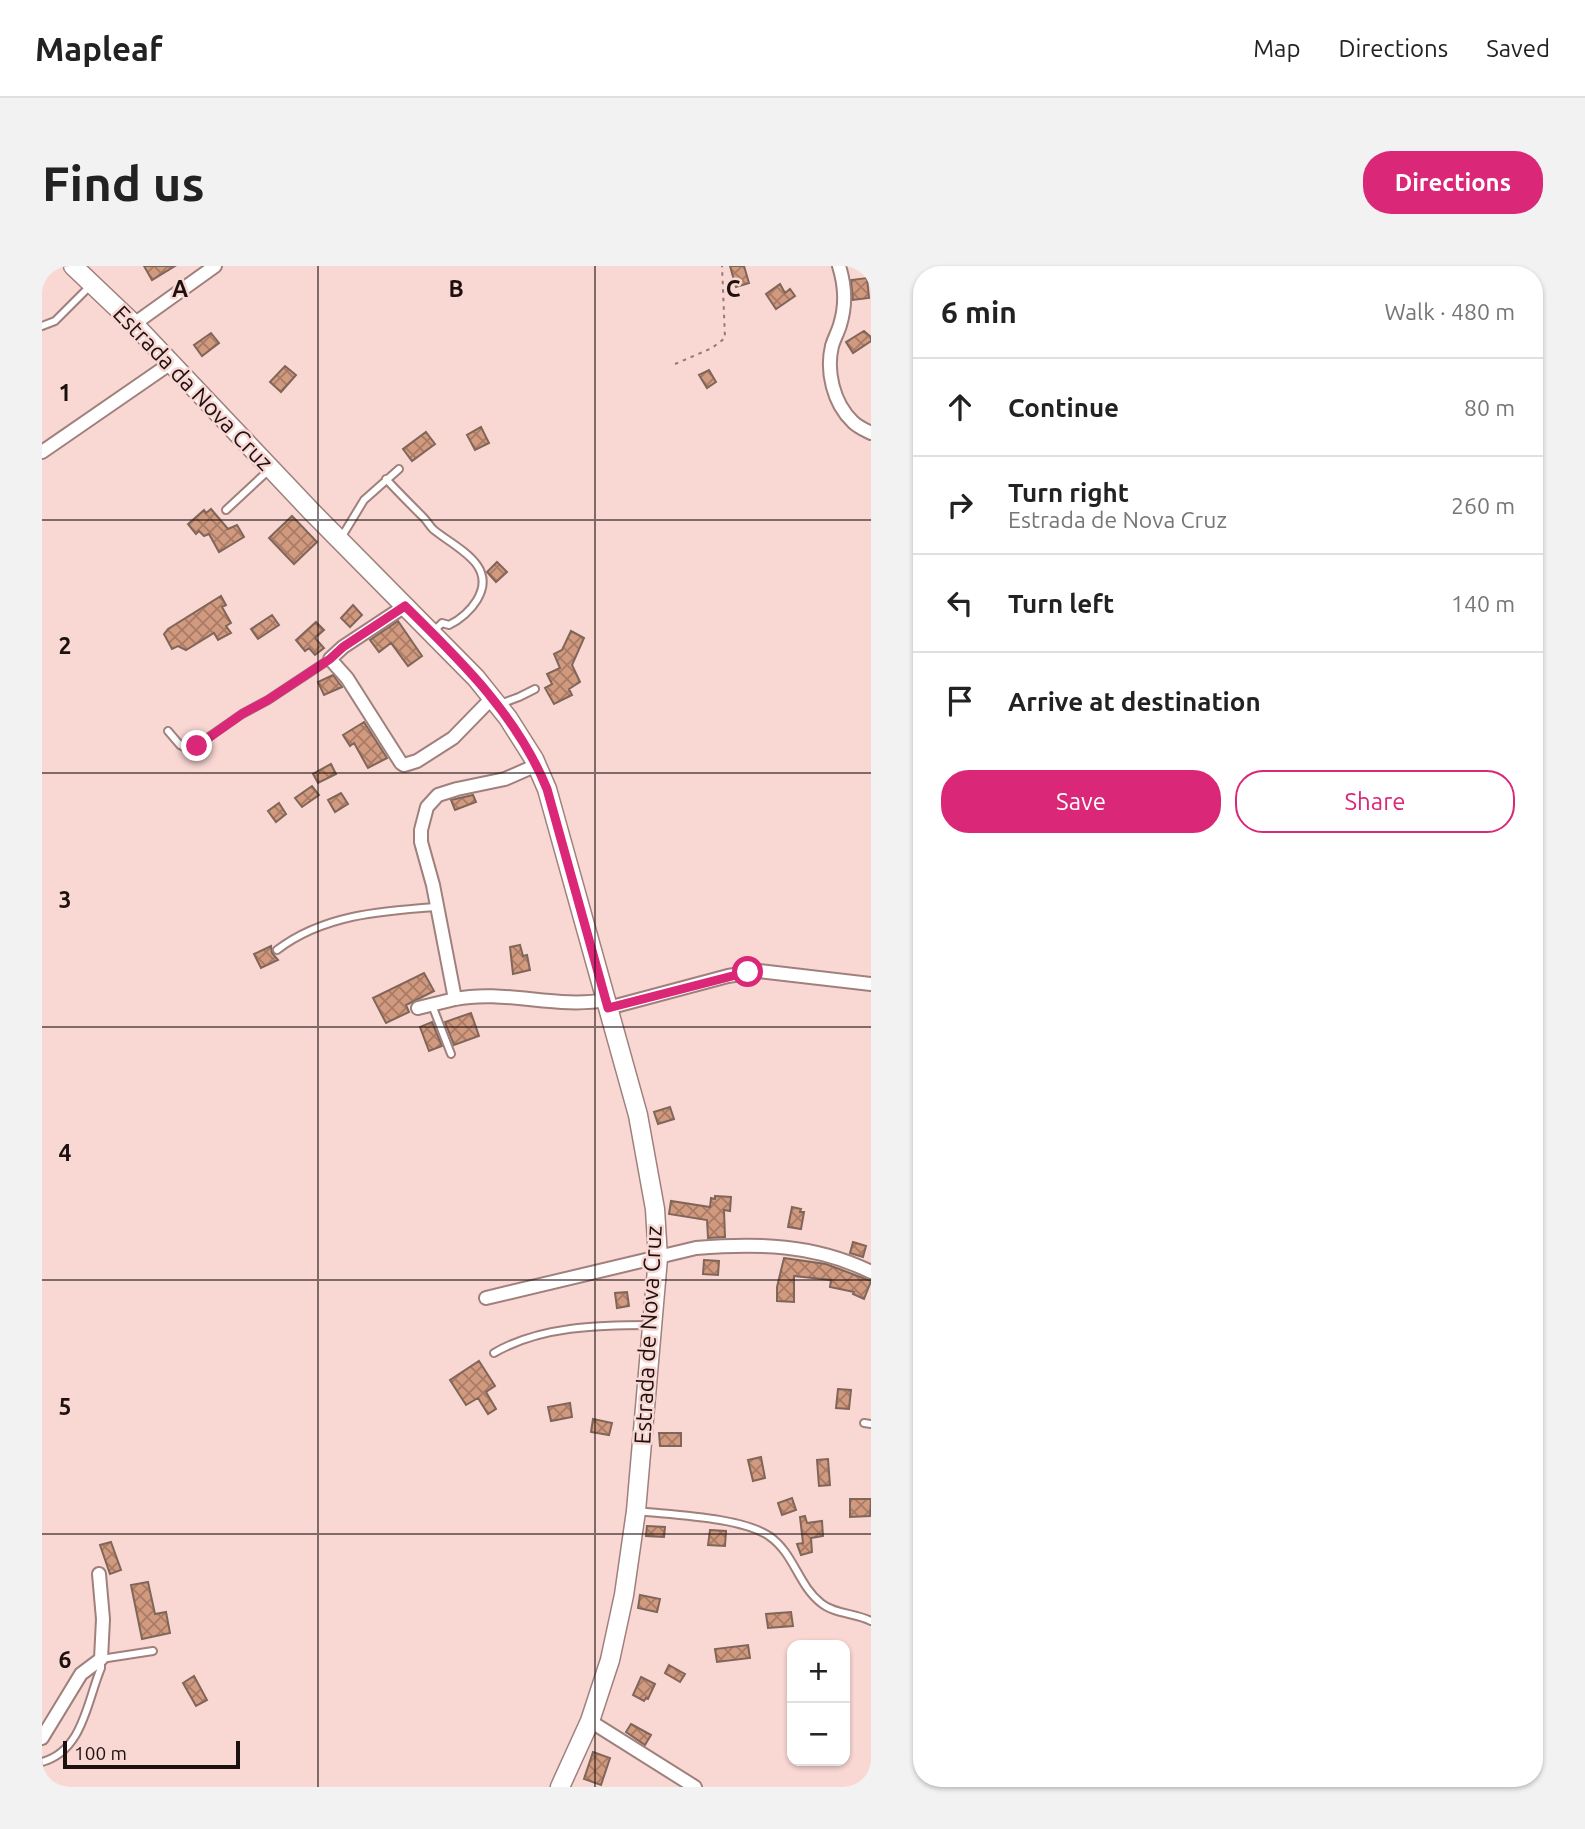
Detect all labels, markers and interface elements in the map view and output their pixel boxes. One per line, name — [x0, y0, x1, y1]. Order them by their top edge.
text: Mapleaf — [35, 30, 163, 67]
text: Map — [1253, 35, 1300, 62]
text: Directions — [1338, 35, 1448, 62]
text: Saved — [1486, 35, 1550, 62]
button: Directions — [1363, 151, 1543, 214]
text: Find us — [42, 155, 205, 210]
text: A — [172, 276, 188, 301]
text: B — [448, 276, 464, 301]
text: C — [726, 276, 741, 301]
text: 6 min — [941, 295, 1017, 329]
text: Walk · 480 m — [1384, 299, 1515, 324]
street label: Estrada da Nova Cruz — [109, 300, 278, 475]
text: 1 — [59, 380, 71, 405]
icon: ahead — [941, 388, 979, 426]
text: Continue — [1008, 393, 1119, 422]
text: 80 m — [1464, 395, 1515, 420]
text: Turn right — [1008, 478, 1129, 507]
icon: right — [941, 486, 979, 524]
text: 260 m — [1451, 493, 1515, 518]
text: Estrada de Nova Cruz — [1008, 507, 1227, 532]
icon: left — [941, 584, 979, 622]
text: Turn left — [1008, 589, 1114, 618]
text: 140 m — [1451, 591, 1515, 616]
text: 2 — [59, 633, 71, 658]
icon: arrive — [941, 682, 979, 720]
text: Arrive at destination — [1008, 687, 1261, 716]
route end — [181, 730, 212, 761]
button: Save — [941, 770, 1221, 833]
button: Share — [1235, 770, 1515, 833]
text: 3 — [59, 887, 71, 912]
route start — [732, 956, 763, 987]
text: 4 — [59, 1140, 72, 1165]
street label: Estrada de Nova Cruz — [629, 1225, 666, 1445]
text: 5 — [59, 1394, 71, 1419]
map controls — [787, 1640, 850, 1766]
button: + — [787, 1640, 850, 1703]
text: 6 — [59, 1647, 72, 1672]
button: − — [787, 1703, 850, 1766]
scale bar — [63, 1738, 240, 1770]
text: 100 m — [74, 1742, 127, 1764]

